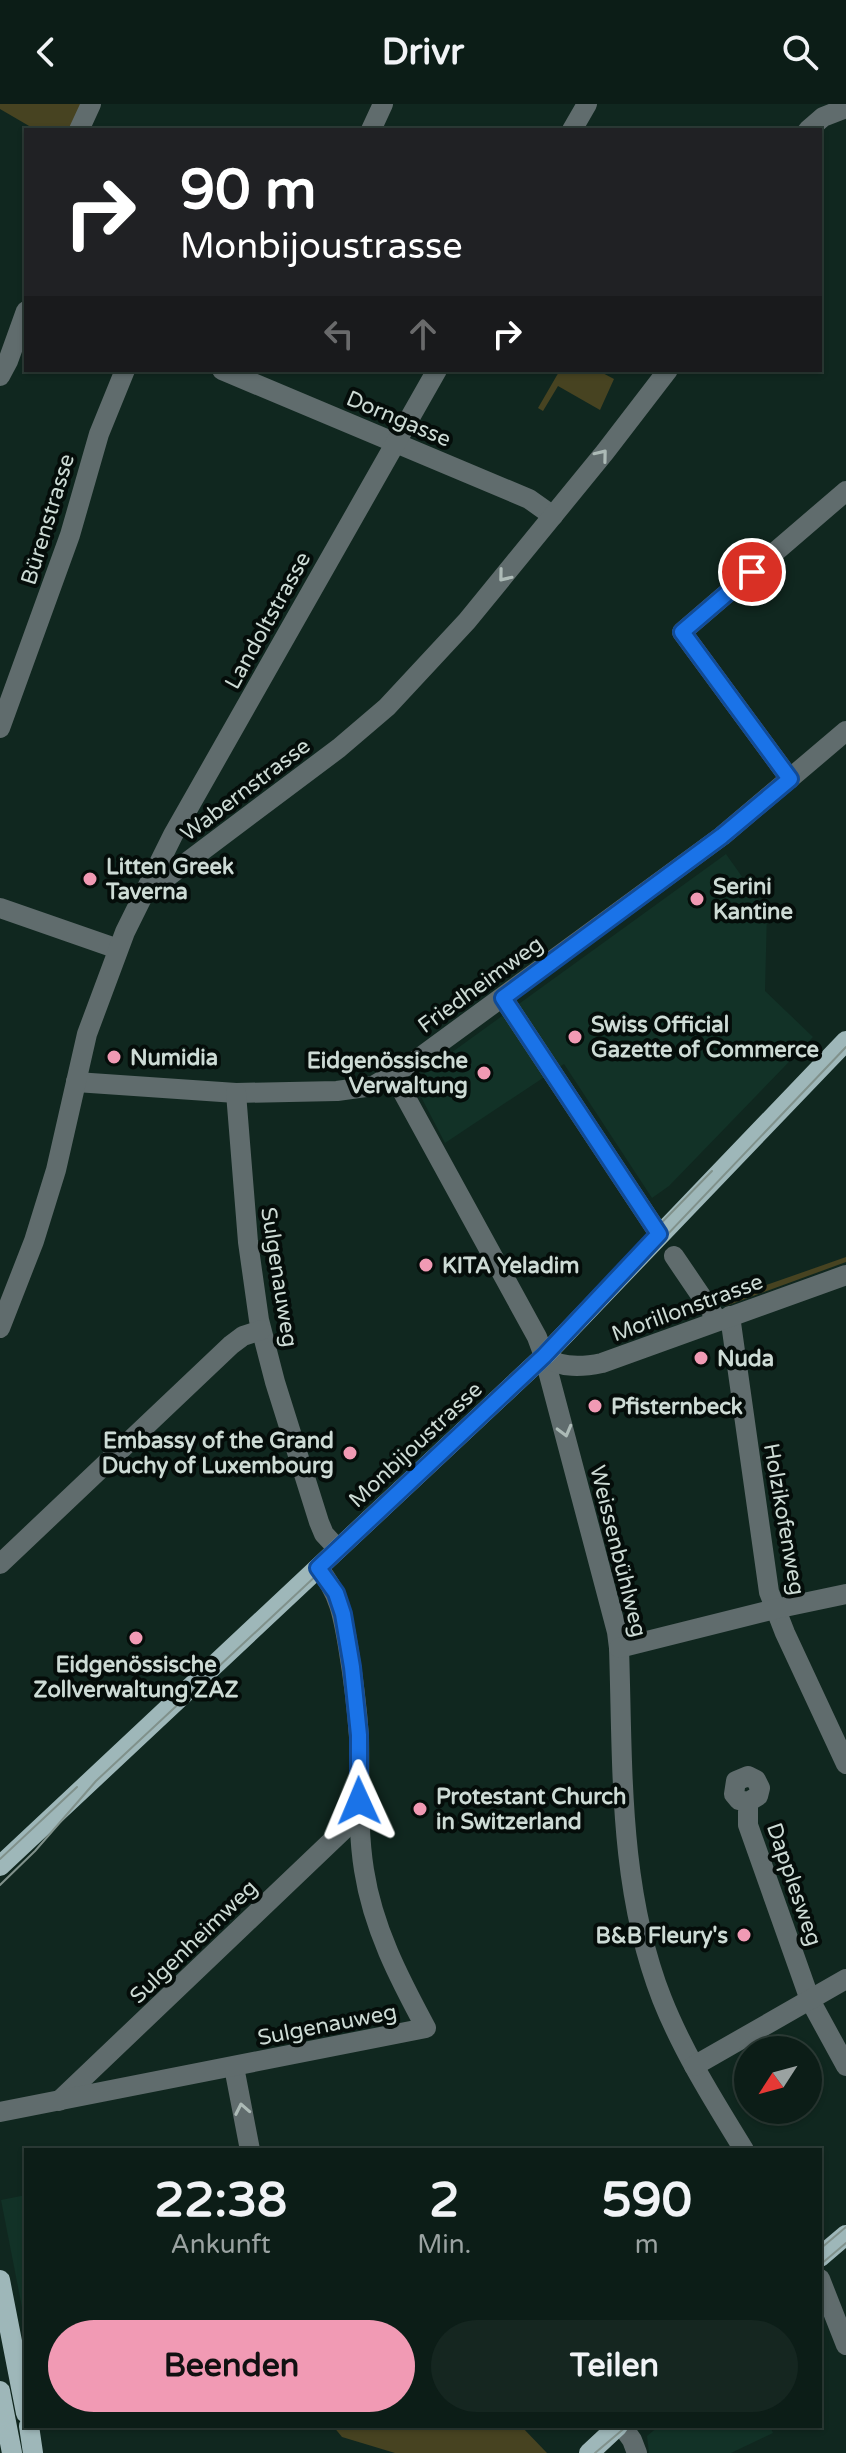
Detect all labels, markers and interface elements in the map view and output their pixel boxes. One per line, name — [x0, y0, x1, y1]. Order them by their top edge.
icon: back — [24, 30, 68, 74]
icon: search — [778, 30, 822, 74]
text: Drivr — [382, 31, 464, 74]
text: 90 m — [180, 157, 316, 224]
icon: right — [48, 160, 152, 264]
text: Monbijoustrasse — [180, 225, 463, 268]
icon: left — [317, 312, 361, 356]
icon: ahead — [401, 312, 445, 356]
icon: right — [485, 312, 529, 356]
street label: Dorngasse — [342, 385, 455, 453]
one-way arrow — [593, 449, 607, 464]
street label: Bürenstrasse — [16, 451, 80, 588]
pin — [718, 538, 786, 606]
street label: Landoltstrasse — [219, 547, 316, 694]
icon: arrive — [730, 550, 774, 594]
one-way arrow — [499, 567, 514, 581]
street label: Wabernstrasse — [176, 733, 315, 847]
place label: Litten Greek Taverna — [105, 854, 234, 905]
marker: Litten Greek Taverna — [81, 870, 99, 888]
place label: Serini Kantine — [713, 874, 793, 925]
marker: Serini Kantine — [688, 890, 706, 908]
street label: Friedheimweg — [413, 931, 548, 1039]
place label: Swiss Official Gazette of Commerce — [591, 1012, 819, 1063]
marker: Swiss Official Gazette of Commerce — [566, 1028, 584, 1046]
place label: Numidia — [130, 1045, 218, 1071]
marker: Numidia — [105, 1048, 123, 1066]
place label: Eidgenössische Verwaltung — [307, 1048, 468, 1099]
marker: Eidgenössische Verwaltung — [475, 1064, 493, 1082]
street label: Sulgenauweg — [255, 1205, 303, 1349]
place label: KITA Yeladim — [442, 1253, 579, 1279]
marker: KITA Yeladim — [417, 1256, 435, 1274]
street label: Morillonstrasse — [608, 1268, 767, 1347]
place label: Nuda — [717, 1346, 774, 1372]
marker: Nuda — [692, 1349, 710, 1367]
street label: Monbijoustrasse — [344, 1376, 488, 1513]
place label: Pfisternbeck — [611, 1394, 743, 1420]
marker: Pfisternbeck — [586, 1397, 604, 1415]
one-way arrow — [555, 1424, 572, 1438]
place label: Embassy of the Grand Duchy of Luxembourg — [102, 1428, 334, 1479]
street label: Holzikofenweg — [758, 1441, 810, 1597]
marker: Embassy of the Grand Duchy of Luxembourg — [341, 1444, 359, 1462]
street label: Weissenbühlweg — [584, 1463, 652, 1640]
marker: Eidgenössische Zollverwaltung ZAZ — [127, 1629, 145, 1647]
place label: Eidgenössische Zollverwaltung ZAZ — [33, 1652, 239, 1703]
position arrow — [317, 1759, 401, 1843]
place label: Protestant Church in Switzerland — [436, 1784, 626, 1835]
marker: Protestant Church in Switzerland — [411, 1800, 429, 1818]
street label: Dapplesweg — [761, 1819, 827, 1949]
street label: Sulgenheimweg — [125, 1874, 263, 2009]
place label: B&B Fleury's — [595, 1923, 728, 1949]
marker: B&B Fleury's — [735, 1926, 753, 1944]
street label: Sulgenauweg — [255, 1999, 399, 2051]
north arrow — [734, 2036, 822, 2124]
map controls — [734, 2036, 822, 2124]
one-way arrow — [234, 2102, 251, 2116]
text: 22:38 — [154, 2172, 287, 2230]
text: 2 — [429, 2172, 459, 2230]
text: 590 — [601, 2172, 692, 2230]
text: Ankunft — [171, 2229, 271, 2260]
text: Min. — [417, 2229, 471, 2260]
text: m — [635, 2229, 659, 2260]
button: Beenden — [48, 2320, 415, 2412]
button: Teilen — [431, 2320, 798, 2412]

